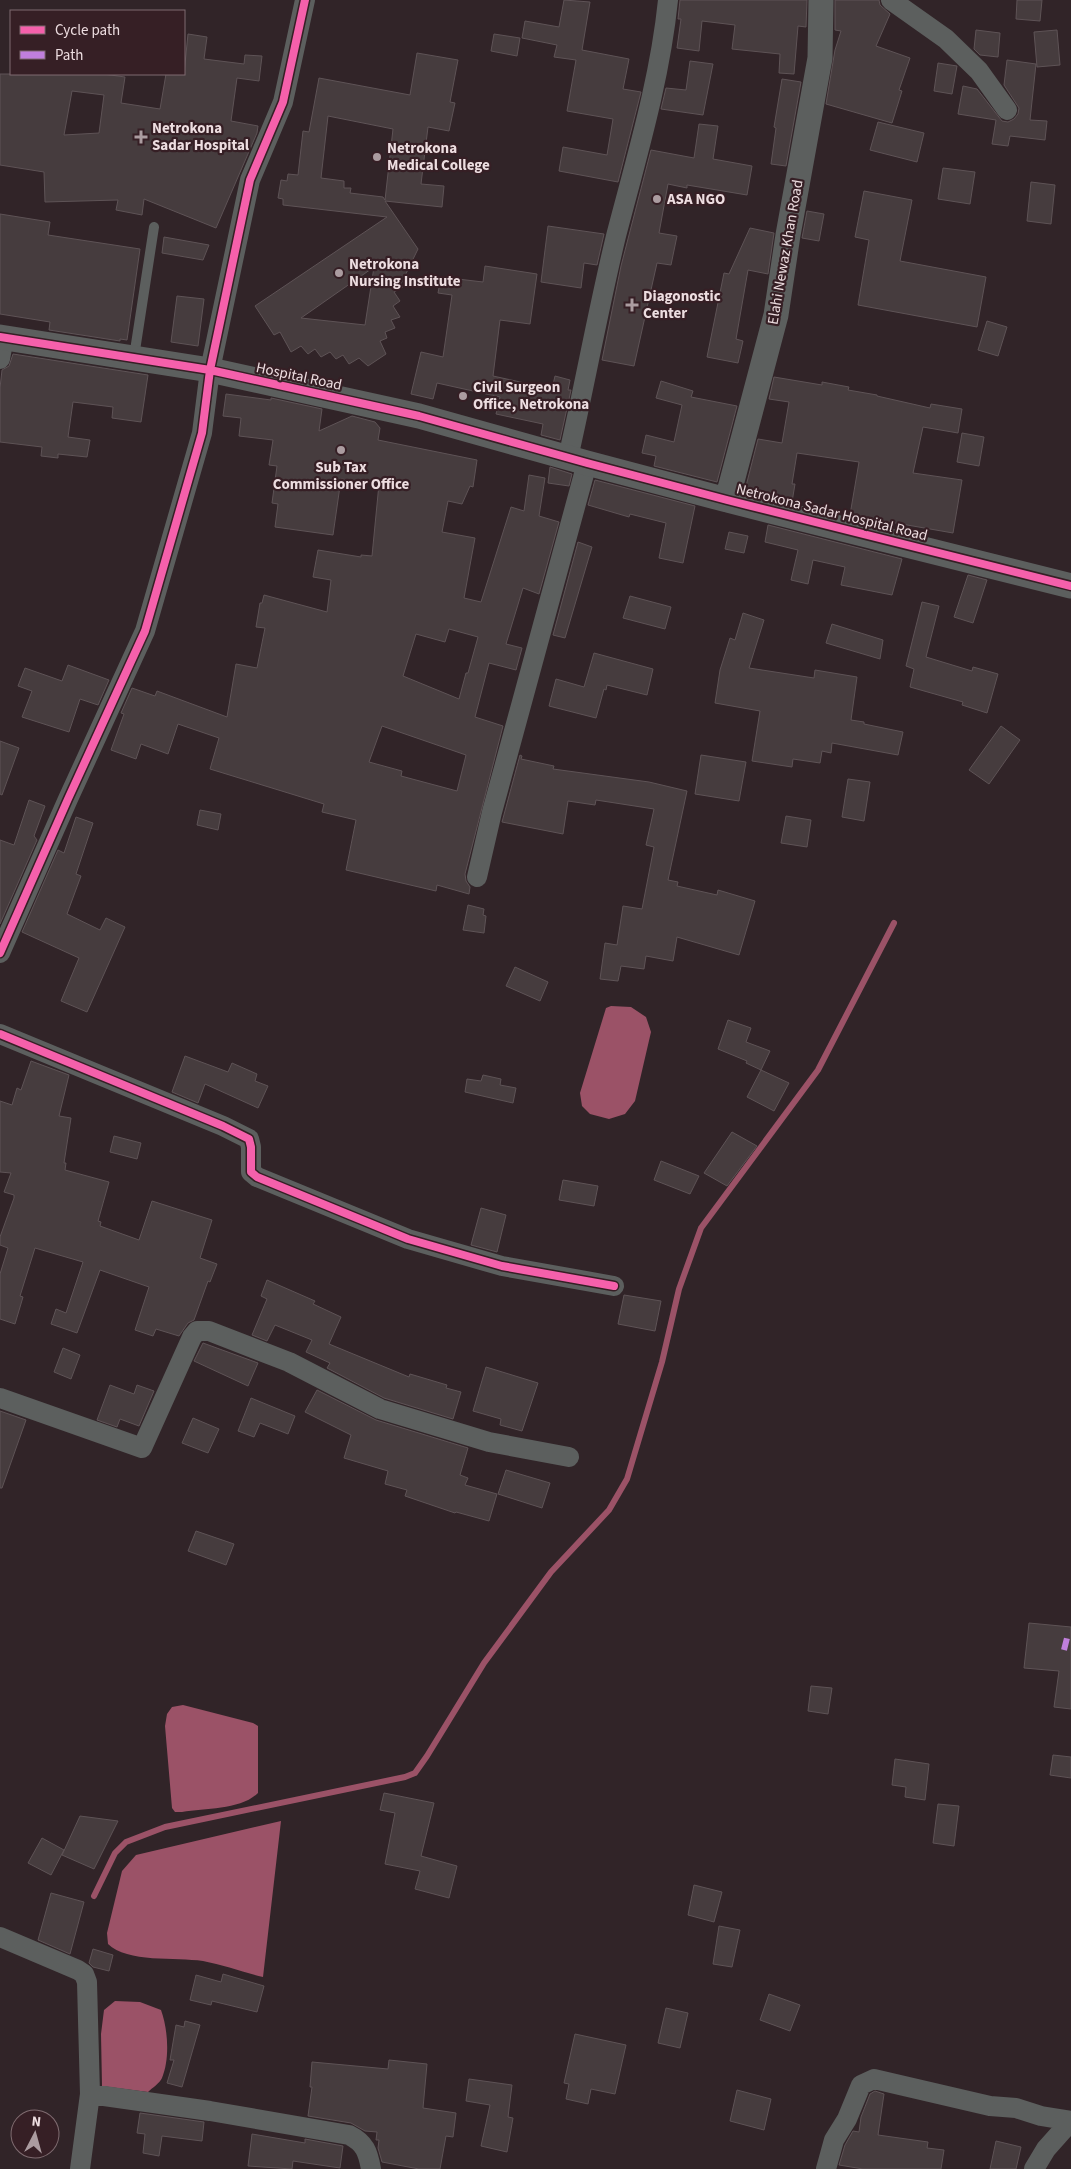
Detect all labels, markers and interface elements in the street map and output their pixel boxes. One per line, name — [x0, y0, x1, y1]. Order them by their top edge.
legend — [10, 10, 185, 75]
text: Cycle path — [55, 20, 120, 41]
text: Path — [55, 45, 83, 66]
place label: Netrokona Sadar Hospital — [152, 118, 250, 156]
marker: Netrokona Sadar Hospital — [134, 130, 148, 144]
place label: Netrokona Medical College — [387, 138, 490, 176]
marker: Netrokona Medical College — [371, 151, 383, 163]
street label: Elahi Newaz Khan Road — [762, 178, 809, 326]
place label: ASA NGO — [666, 189, 725, 210]
marker: ASA NGO — [651, 193, 663, 205]
place label: Netrokona Nursing Institute — [349, 254, 461, 292]
marker: Netrokona Nursing Institute — [333, 267, 345, 279]
place label: Diagonostic Center — [643, 286, 721, 324]
marker: Diagonostic Center — [625, 298, 639, 312]
street label: Hospital Road — [254, 357, 344, 396]
place label: Civil Surgeon Office, Netrokona — [473, 377, 589, 415]
marker: Civil Surgeon Office, Netrokona — [457, 390, 469, 402]
marker: Sub Tax Commissioner Office — [335, 444, 347, 456]
place label: Sub Tax Commissioner Office — [273, 457, 410, 495]
street label: Netrokona Sadar Hospital Road — [734, 479, 930, 546]
north arrow — [10, 2109, 60, 2159]
text: N — [31, 2112, 42, 2132]

